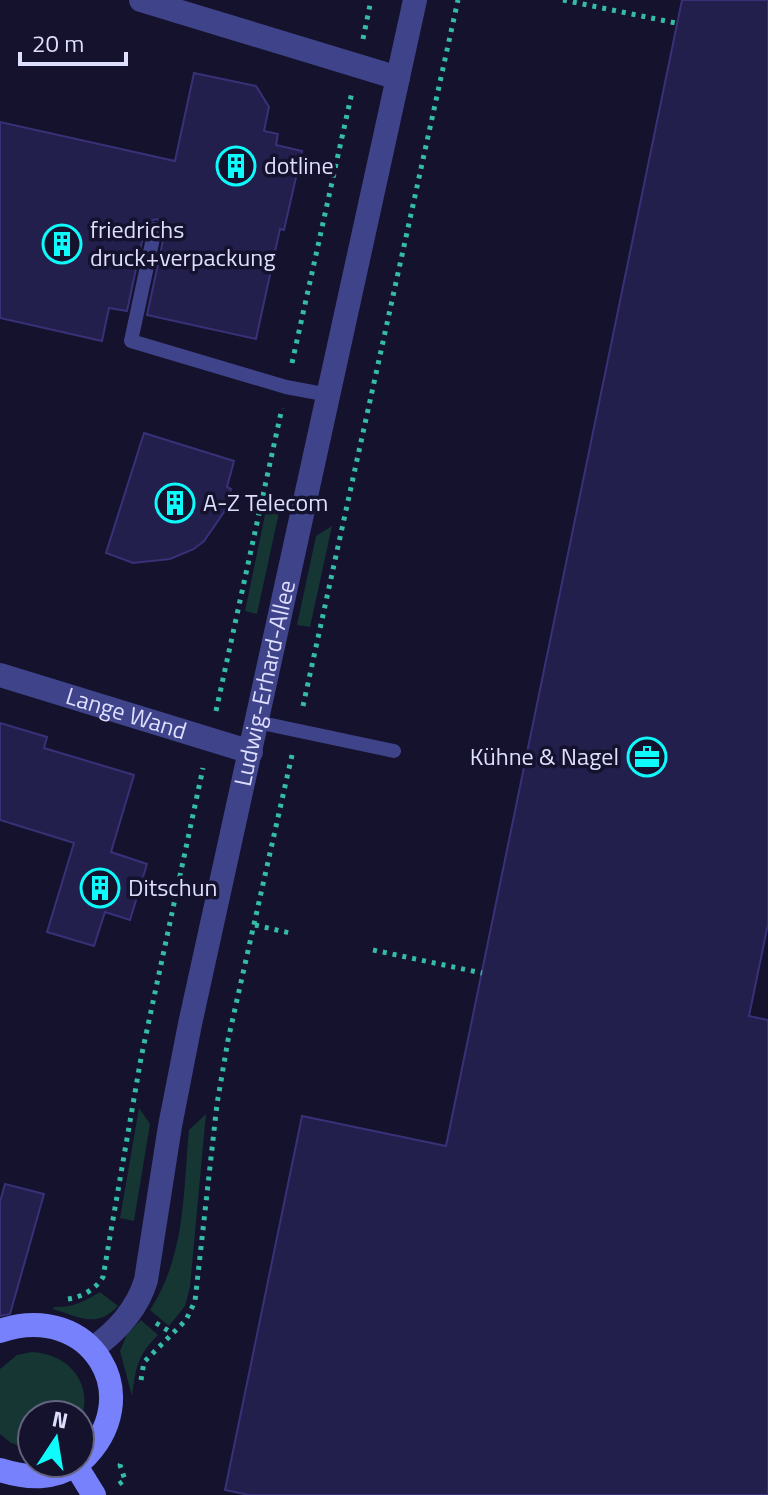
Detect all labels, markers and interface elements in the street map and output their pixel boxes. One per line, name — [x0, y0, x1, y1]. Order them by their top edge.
scale bar — [20, 16, 126, 66]
text: 20 m — [32, 25, 84, 61]
building icon: dotline — [215, 145, 257, 187]
place label: dotline — [264, 147, 334, 183]
place label: friedrichs druck+verpackung — [90, 211, 276, 275]
building icon: friedrichs druck+verpackung — [41, 223, 83, 265]
building icon: A-Z Telecom — [154, 482, 196, 524]
place label: A-Z Telecom — [203, 484, 328, 520]
street label: Ludwig-Erhard-Allee — [224, 576, 304, 789]
street label: Lange Wand — [62, 677, 191, 748]
office icon: Kühne & Nagel — [626, 736, 668, 778]
place label: Kühne & Nagel — [470, 738, 619, 774]
building icon: Ditschun — [79, 867, 121, 909]
place label: Ditschun — [128, 869, 217, 905]
north arrow — [16, 1399, 96, 1479]
text: N — [49, 1401, 71, 1438]

